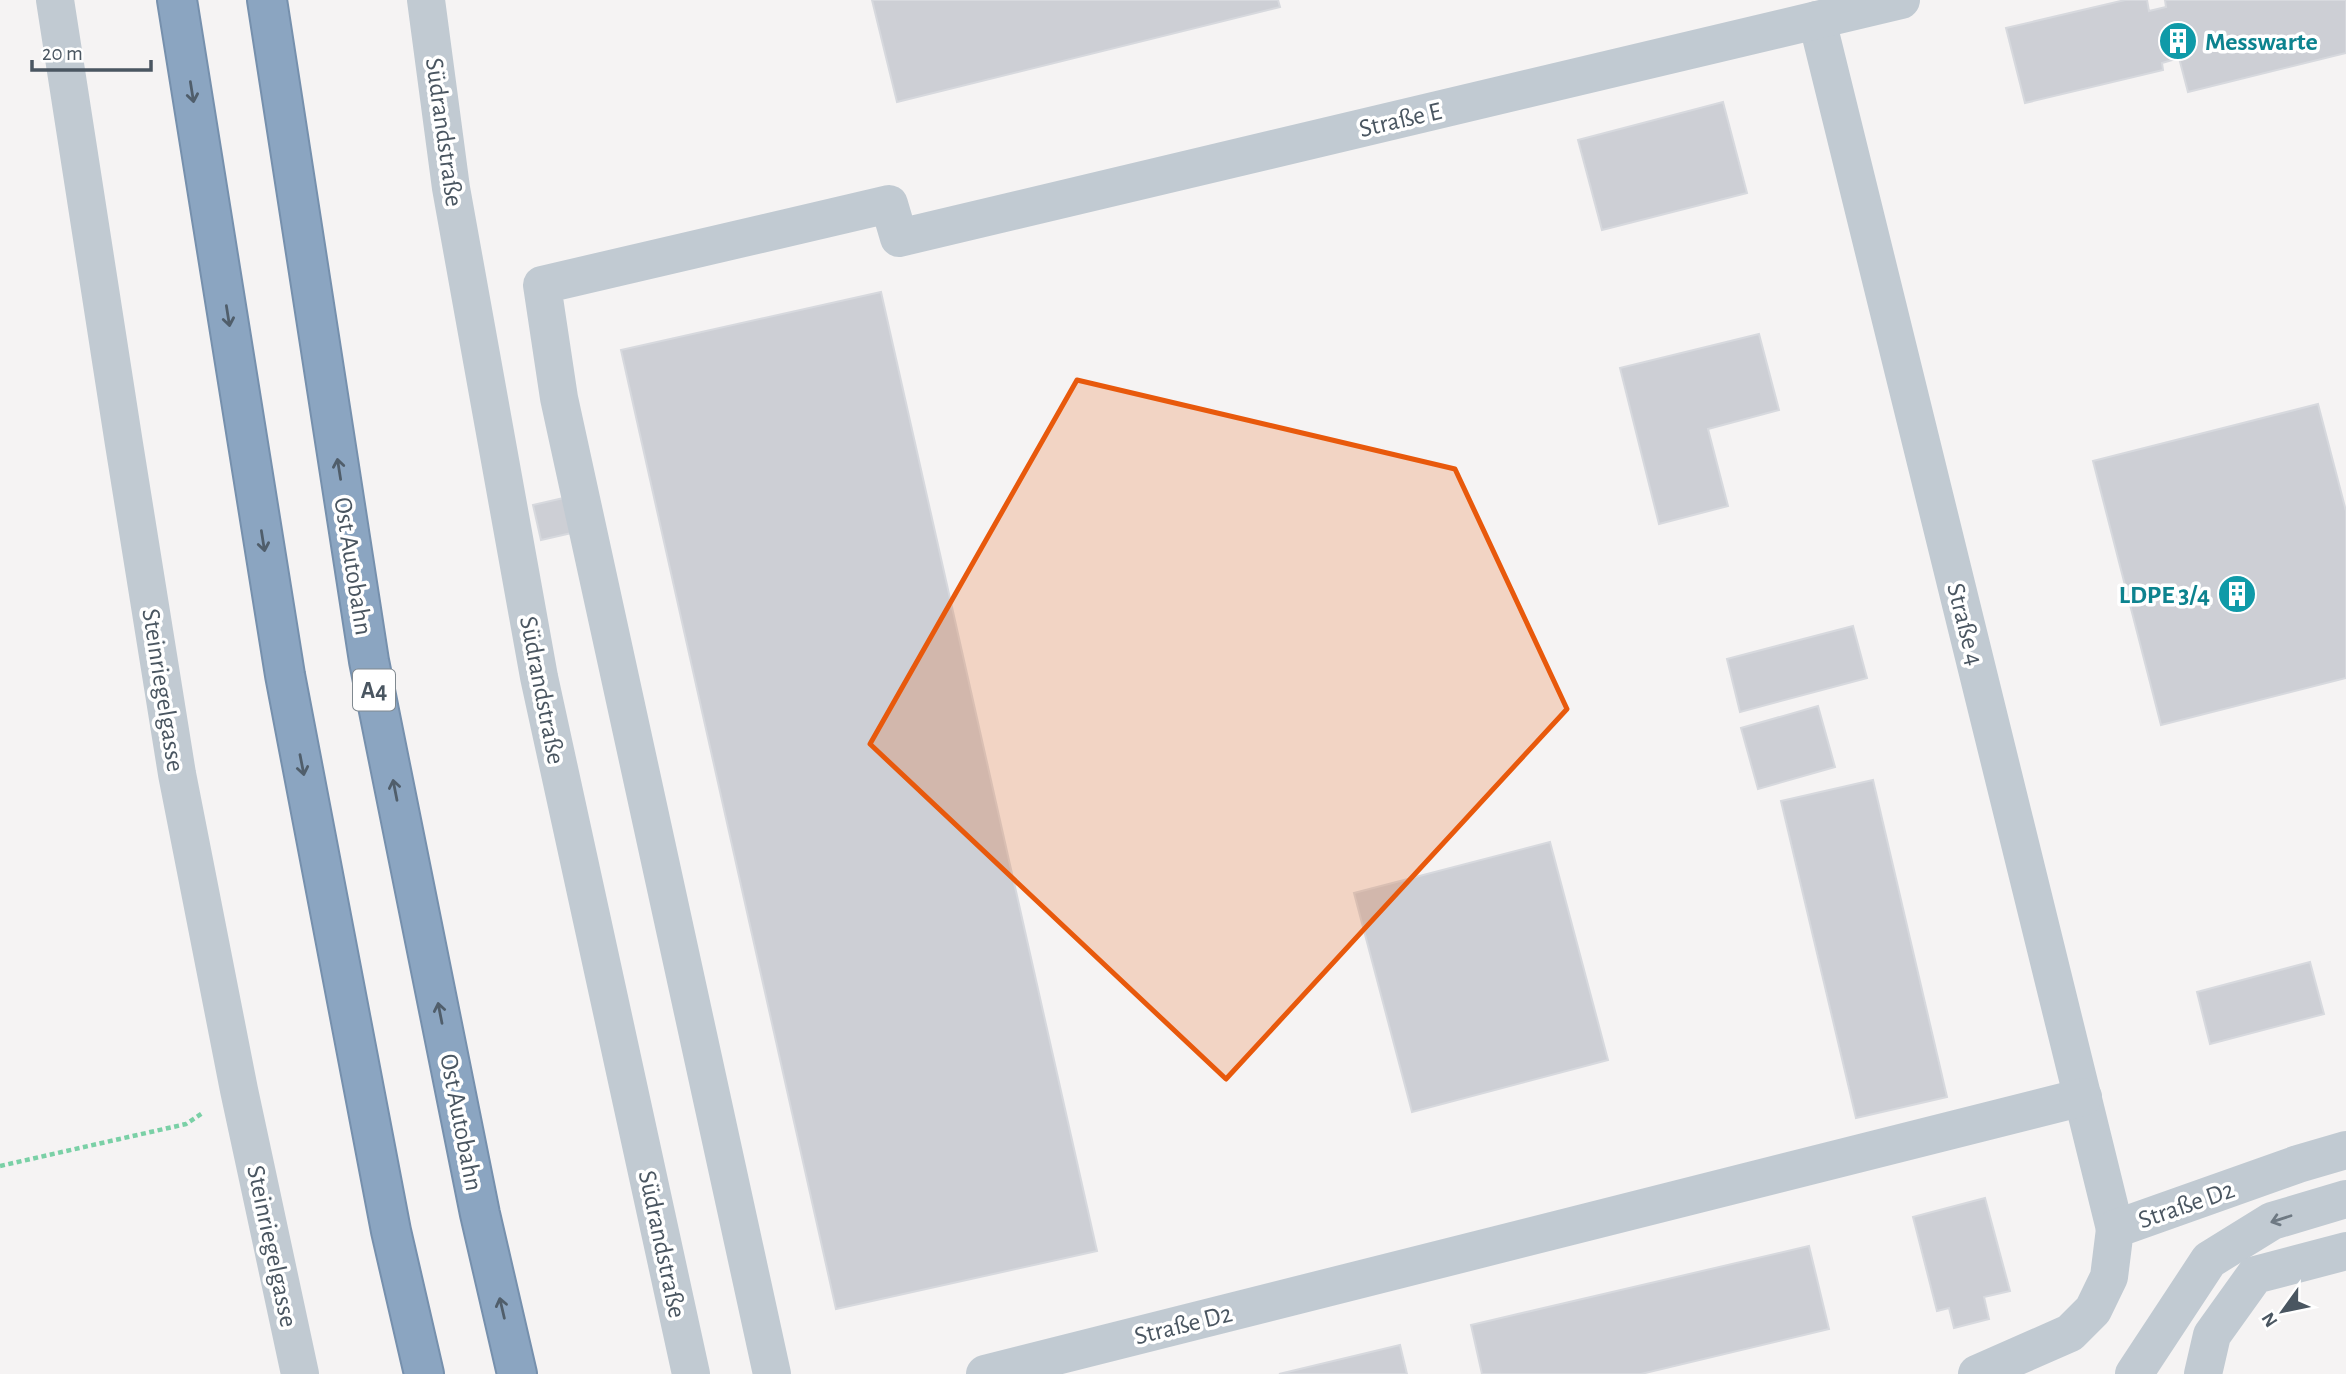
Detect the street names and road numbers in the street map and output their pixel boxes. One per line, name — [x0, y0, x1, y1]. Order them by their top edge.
street label: Südrandstraße — [421, 56, 467, 208]
street label: Straße E — [1356, 98, 1444, 142]
street label: Ost Autobahn — [329, 495, 377, 637]
street label: Straße 4 — [1942, 580, 1988, 668]
street label: Steinriegelgasse — [137, 607, 189, 774]
street label: Südrandstraße — [515, 614, 569, 766]
road number: A4 — [353, 670, 395, 710]
street label: Ost Autobahn — [435, 1051, 487, 1193]
street label: Steinriegelgasse — [242, 1163, 302, 1329]
street label: Südrandstraße — [634, 1168, 690, 1320]
street label: Straße D2 — [2135, 1176, 2238, 1234]
street label: Straße D2 — [1132, 1300, 1235, 1350]

